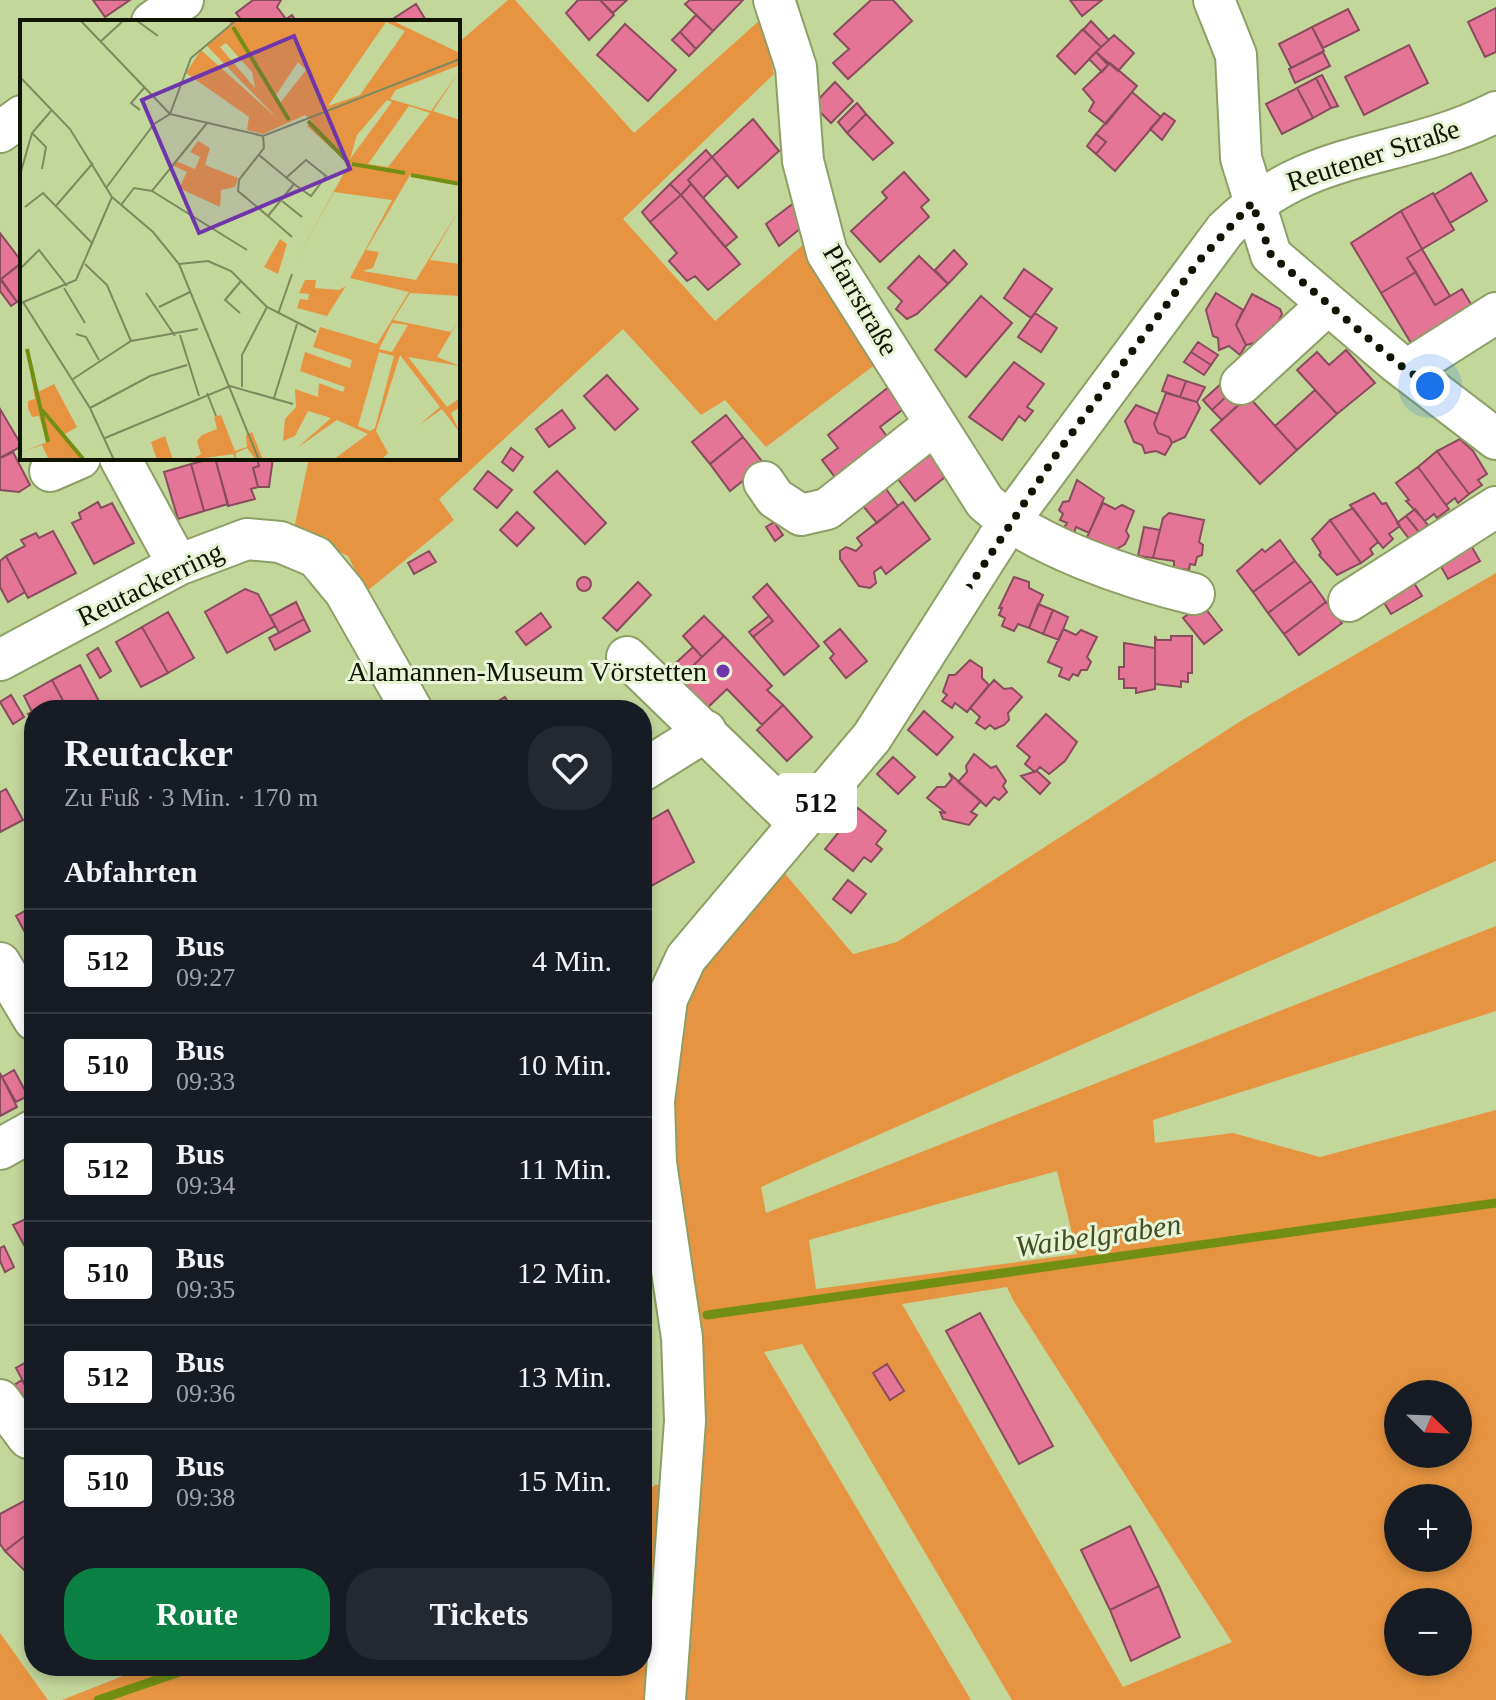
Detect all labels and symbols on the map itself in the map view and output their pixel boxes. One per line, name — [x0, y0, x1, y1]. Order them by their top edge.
inset map — [20, 20, 460, 460]
street label: Reutener Straße — [1283, 113, 1463, 197]
street label: Pfarrstraße — [817, 239, 905, 361]
your location — [1410, 366, 1450, 406]
street label: Reutackerring — [72, 535, 228, 633]
unlabelled marker — [942, 585, 976, 619]
place label: Alamannen-Museum Vörstetten — [347, 656, 707, 687]
marker: Alamannen-Museum Vörstetten — [714, 662, 732, 680]
line badge: 512 — [770, 777, 862, 829]
water label: Waibelgraben — [1013, 1207, 1183, 1263]
north arrow — [1384, 1380, 1472, 1468]

